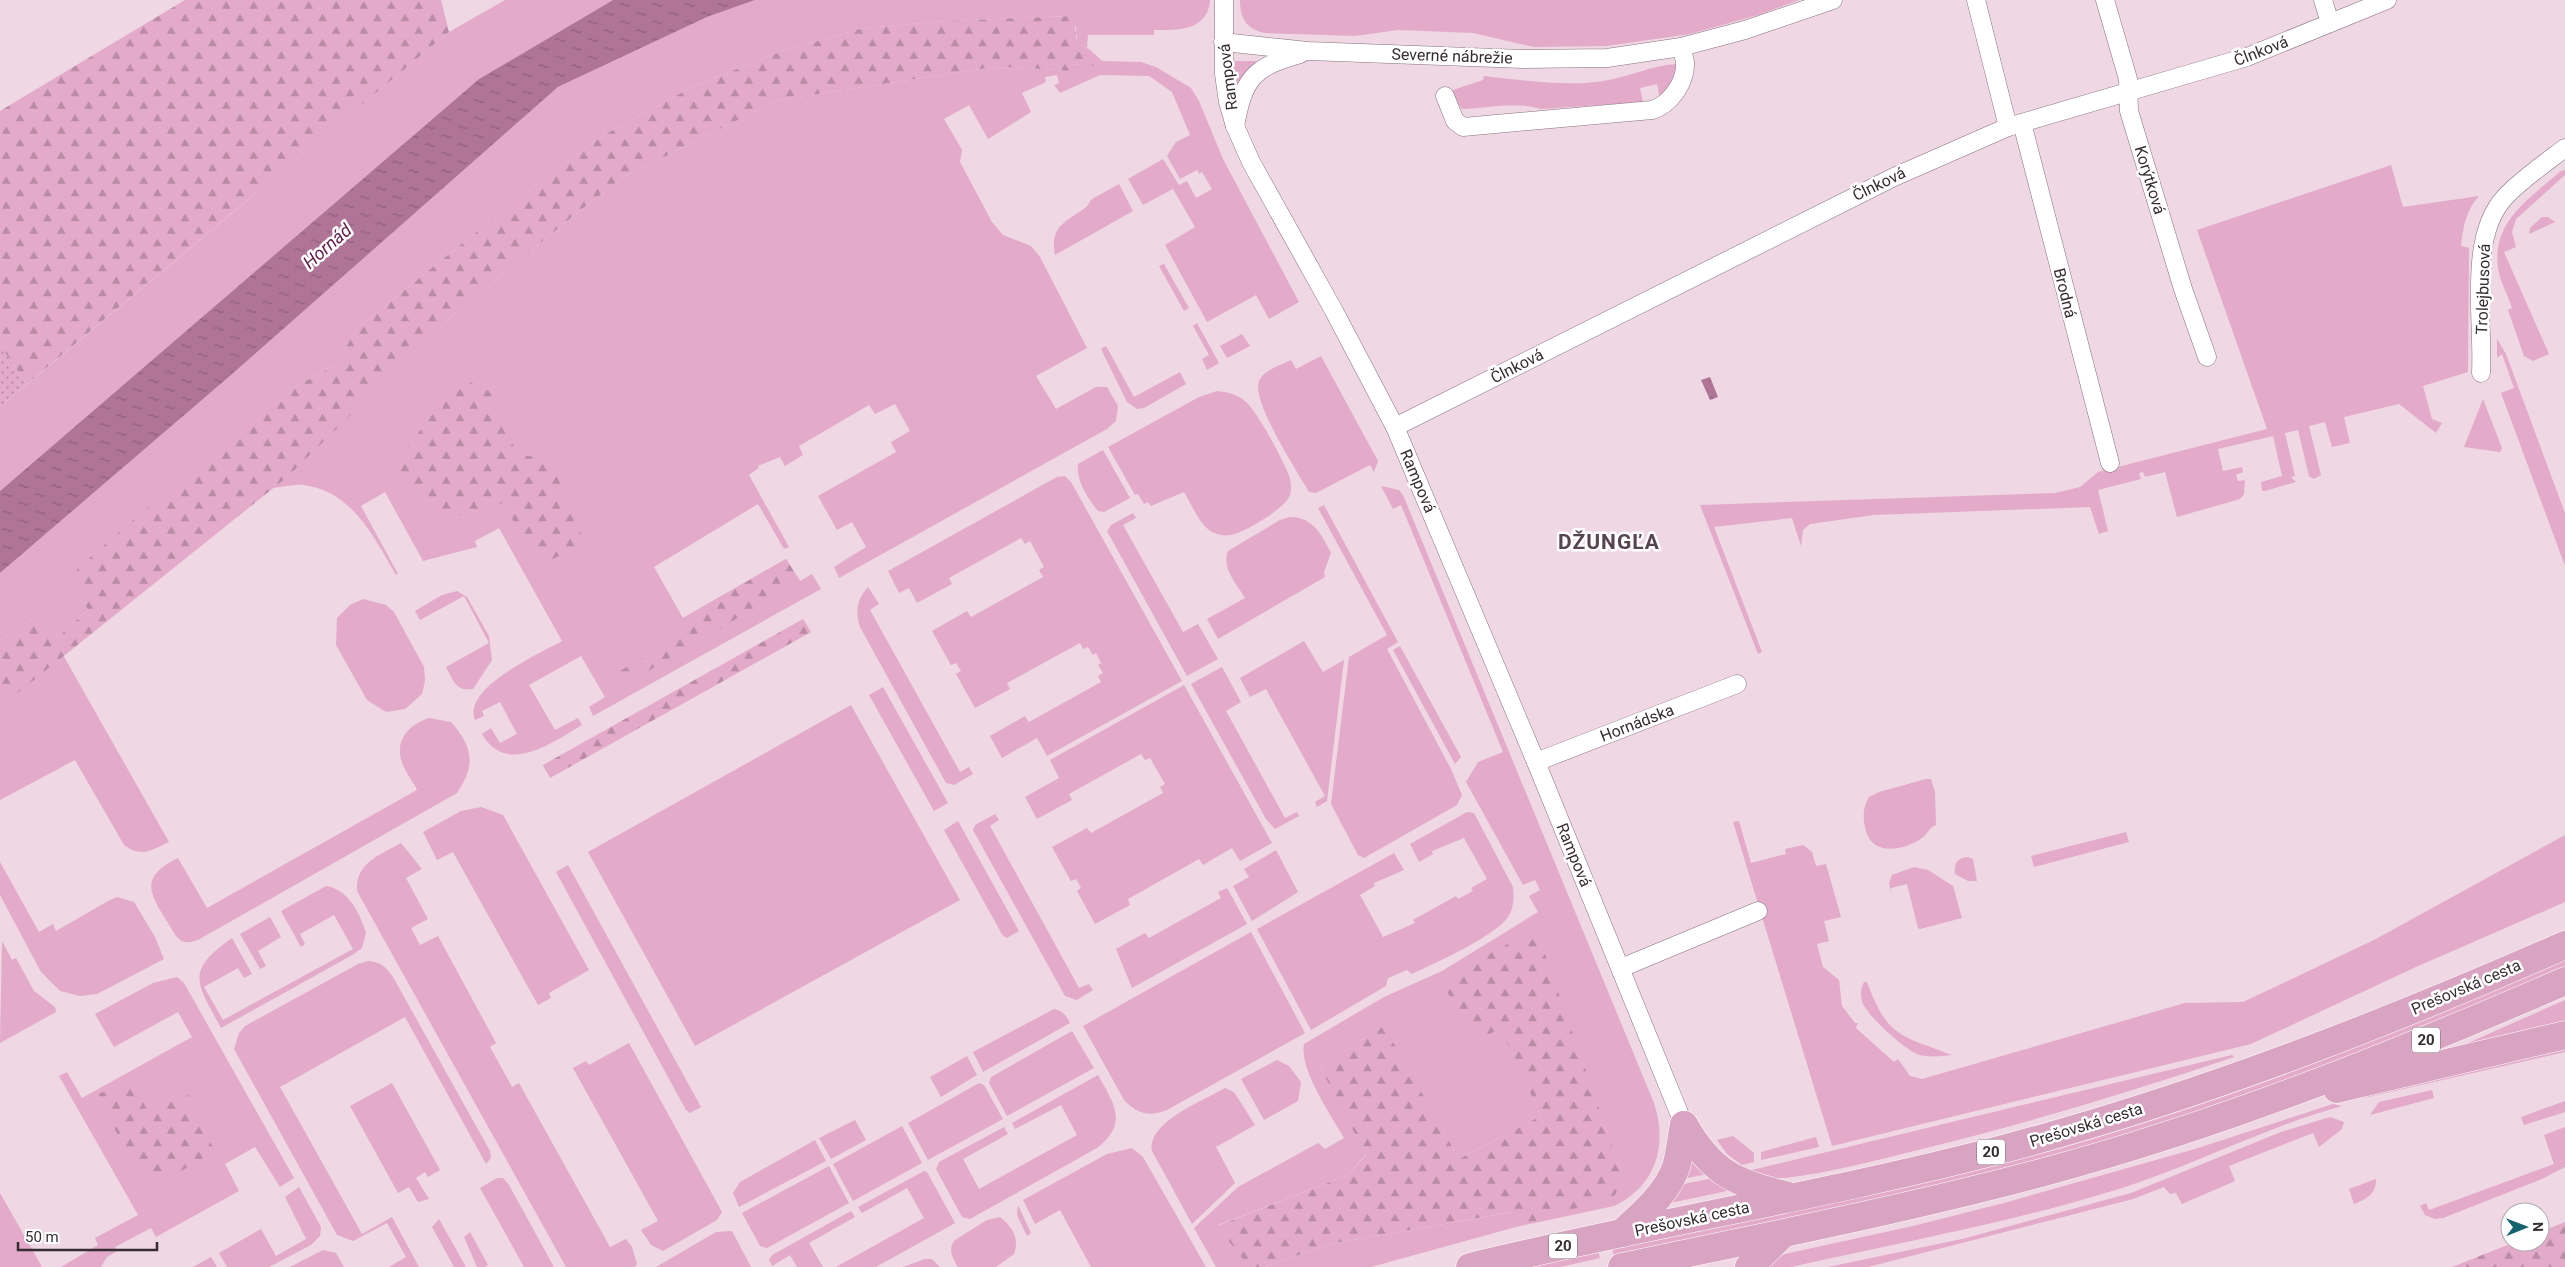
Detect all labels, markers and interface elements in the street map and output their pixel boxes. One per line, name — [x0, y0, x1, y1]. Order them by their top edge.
street label: Člnková — [2231, 31, 2291, 70]
street label: Rampová — [1214, 43, 1242, 111]
street label: Severné nábrežie — [1391, 44, 1513, 68]
street label: Korýtková — [2131, 143, 2169, 217]
street label: Člnková — [1849, 162, 1909, 205]
water label: Hornád — [298, 219, 356, 273]
street label: Trolejbusová — [2472, 243, 2494, 335]
street label: Brodná — [2050, 266, 2080, 320]
street label: Člnková — [1487, 344, 1547, 387]
street label: Rampová — [1396, 446, 1440, 516]
district label: DŽUNGĽA — [1558, 530, 1660, 554]
street label: Hornádska — [1597, 700, 1677, 746]
street label: Rampová — [1553, 820, 1595, 890]
street label: Prešovská cesta — [2408, 955, 2524, 1019]
road number: 20 — [2412, 1028, 2440, 1052]
street label: Prešovská cesta — [2027, 1099, 2145, 1151]
road number: 20 — [1977, 1140, 2005, 1164]
street label: Prešovská cesta — [1633, 1198, 1751, 1240]
north arrow — [2500, 1202, 2550, 1252]
scale bar — [18, 1220, 156, 1252]
text: N — [2530, 1222, 2546, 1232]
text: 50 m — [25, 1228, 59, 1246]
road number: 20 — [1549, 1234, 1577, 1258]

